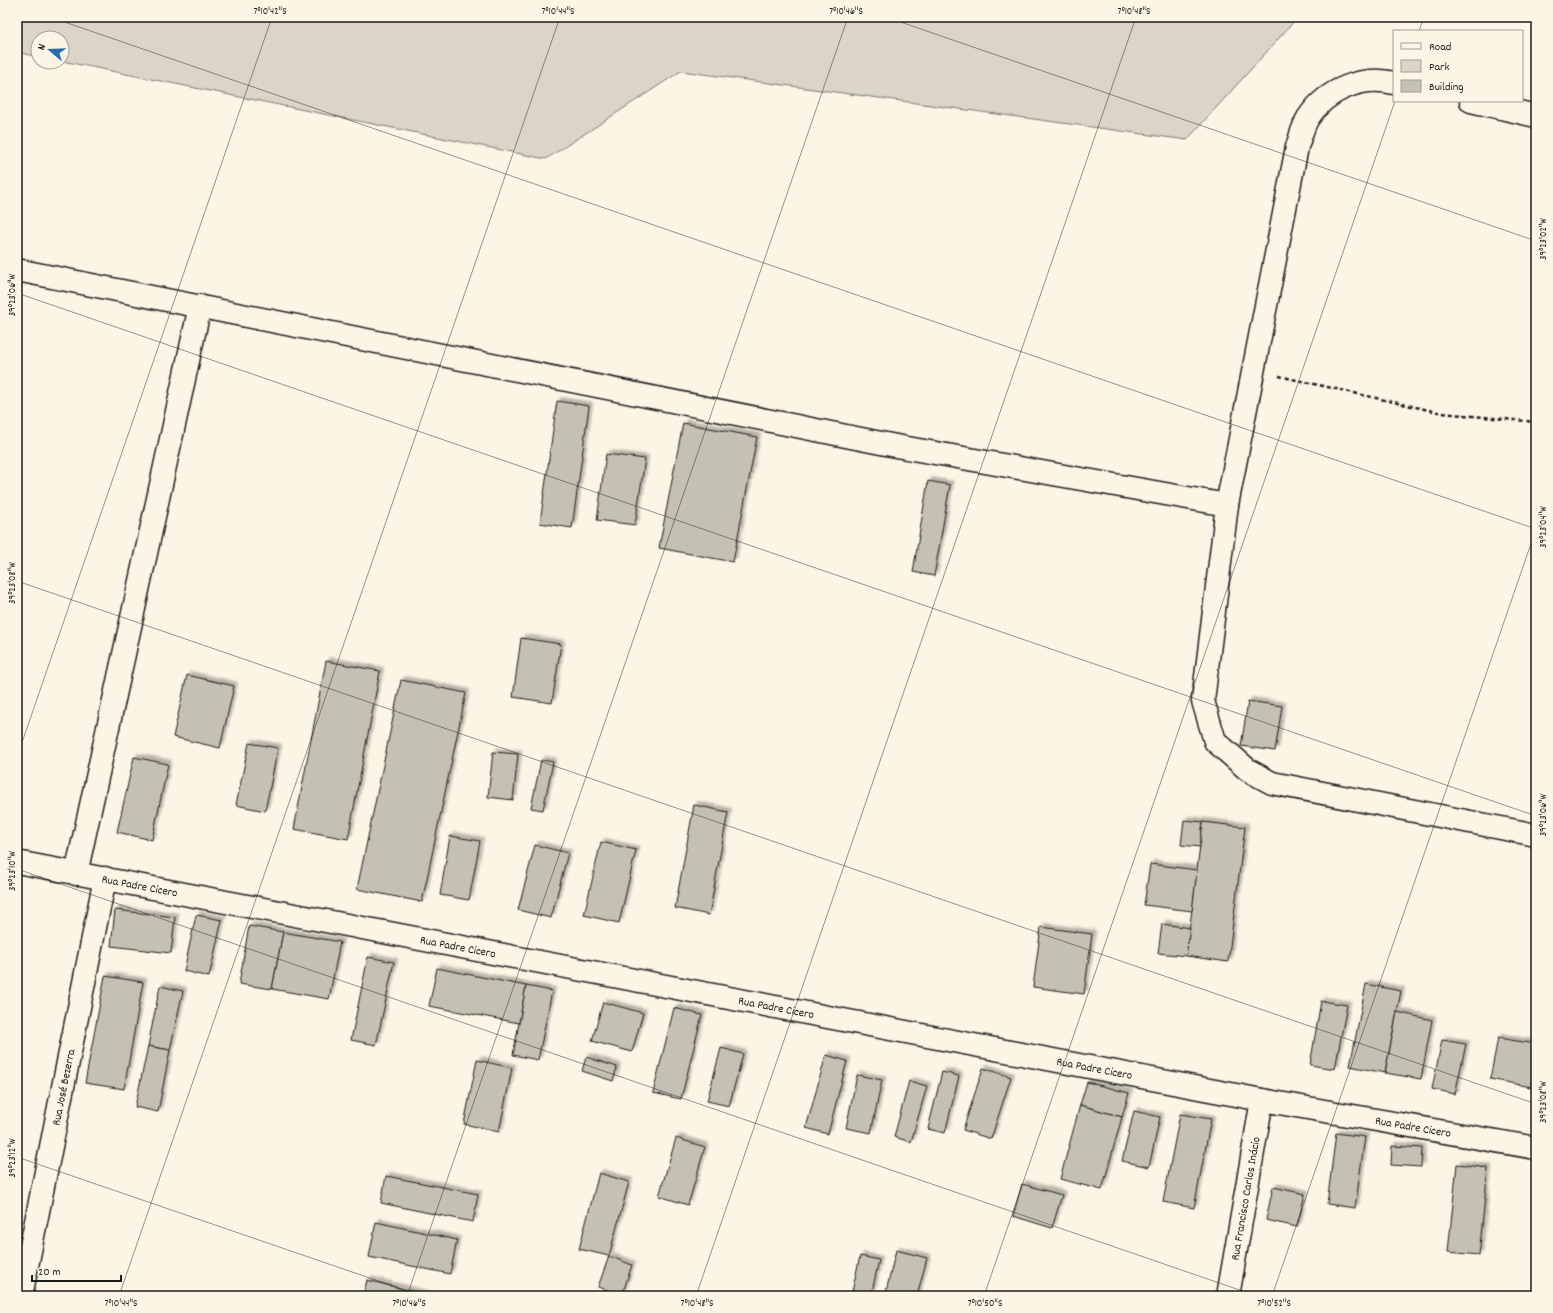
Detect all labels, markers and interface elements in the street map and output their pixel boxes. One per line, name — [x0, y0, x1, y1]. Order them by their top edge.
text: 7°10'42"S — [253, 5, 287, 19]
text: 7°10'44"S — [542, 5, 574, 19]
text: 7°10'46"S — [829, 5, 863, 19]
text: 7°10'48"S — [1118, 5, 1150, 19]
north arrow — [30, 30, 70, 70]
legend — [1393, 30, 1523, 102]
text: Road — [1429, 39, 1451, 56]
text: N — [34, 42, 51, 53]
text: Park — [1429, 59, 1450, 76]
text: Building — [1429, 79, 1464, 96]
text: 39°23'02"W — [1537, 218, 1551, 260]
text: 39°23'06"W — [6, 273, 20, 316]
text: 39°23'04"W — [1537, 506, 1551, 548]
text: 39°23'08"W — [6, 562, 20, 604]
text: 39°23'06"W — [1537, 793, 1551, 836]
text: 39°23'10"W — [6, 851, 20, 891]
street label: Rua Padre Cicero — [100, 871, 179, 902]
street label: Rua Padre Cicero — [418, 932, 497, 963]
street label: Rua Padre Cicero — [737, 993, 815, 1024]
street label: Rua José Bezerra — [48, 1047, 80, 1127]
street label: Rua Padre Cicero — [1055, 1054, 1133, 1085]
text: 39°23'08"W — [1537, 1081, 1551, 1123]
street label: Rua Padre Cicero — [1374, 1113, 1452, 1143]
street label: Rua Francisco Carlos Inácio — [1227, 1136, 1265, 1262]
text: 39°23'12"W — [6, 1138, 20, 1177]
scale bar — [32, 1257, 121, 1283]
text: 20 m — [38, 1264, 61, 1281]
text: 7°10'44"S — [105, 1297, 137, 1311]
text: 7°10'46"S — [392, 1297, 426, 1311]
text: 7°10'48"S — [681, 1297, 713, 1311]
text: 7°10'50"S — [968, 1297, 1002, 1311]
text: 7°10'52"S — [1257, 1297, 1291, 1311]

